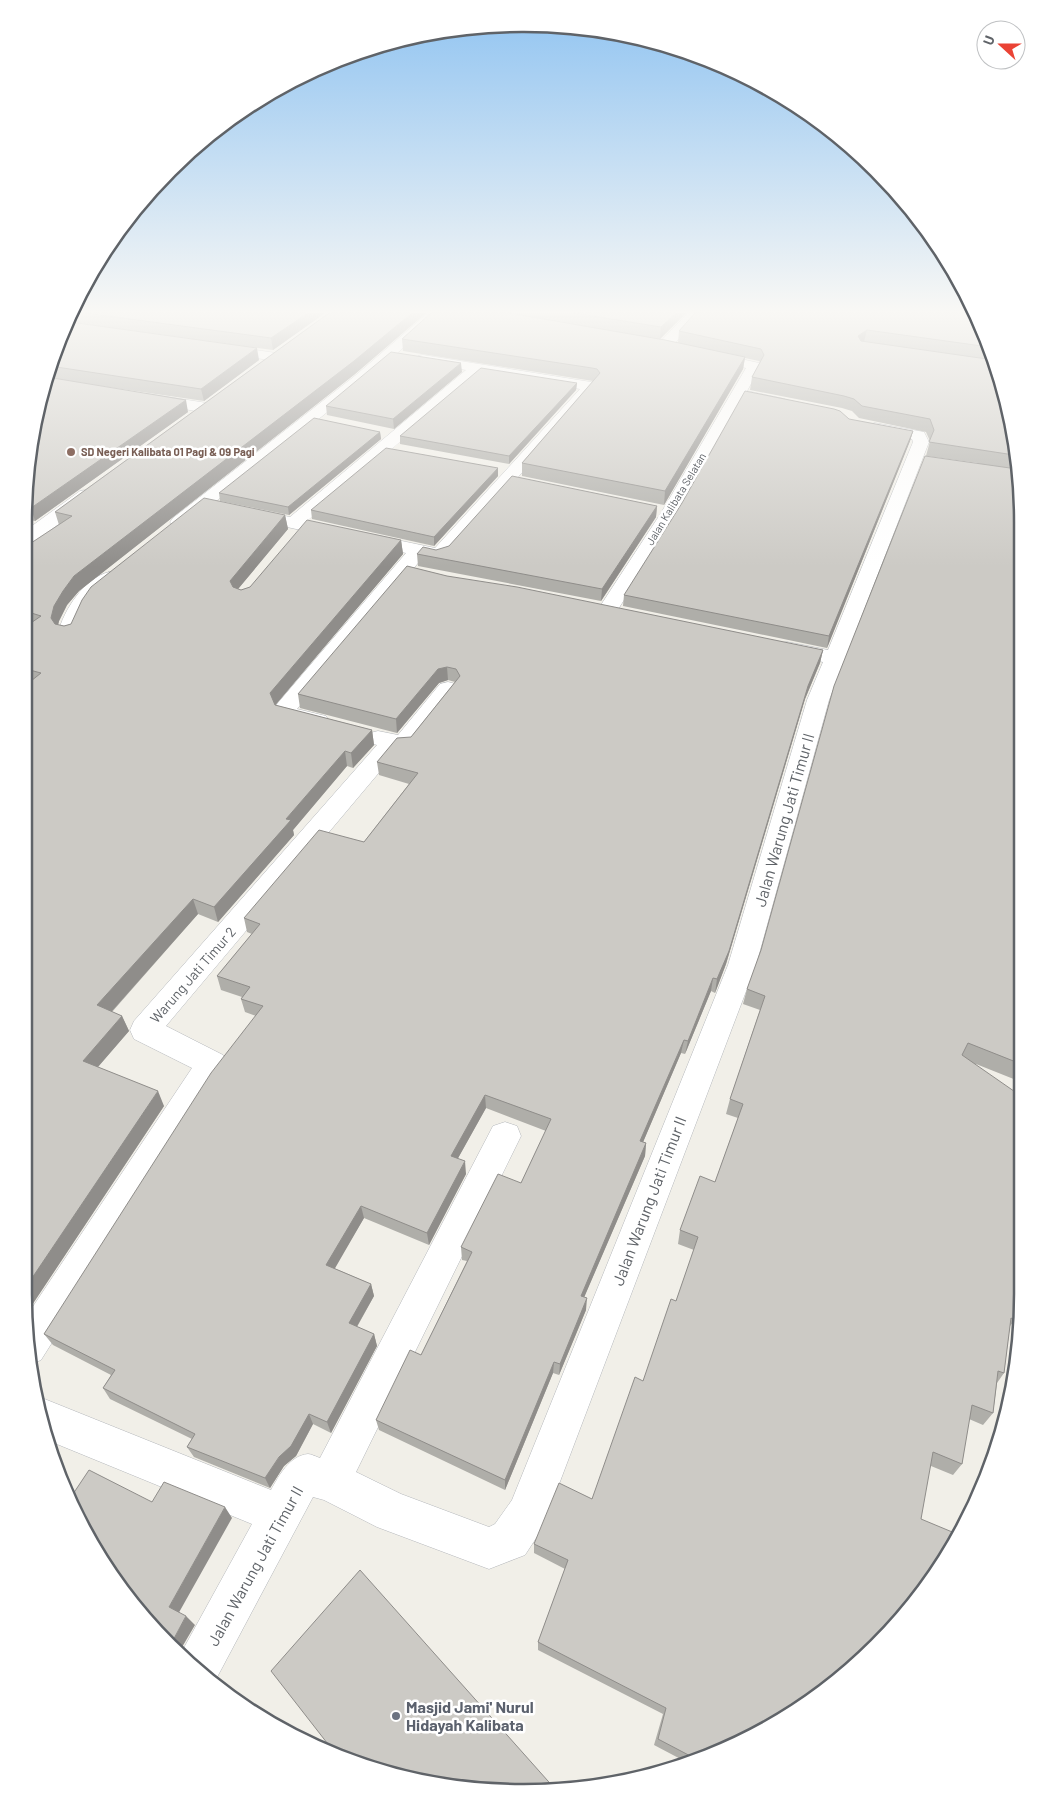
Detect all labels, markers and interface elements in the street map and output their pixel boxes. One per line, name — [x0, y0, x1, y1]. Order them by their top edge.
north arrow — [976, 20, 1026, 70]
text: U — [979, 33, 998, 47]
place label: SD Negeri Kalibata 01 Pagi & 09 Pagi — [81, 445, 255, 458]
marker: SD Negeri Kalibata 01 Pagi & 09 Pagi — [65, 446, 77, 458]
street label: Jalan Kalibata Selatan — [643, 450, 708, 547]
street label: Jalan Warung Jati Timur II — [750, 731, 817, 909]
street label: Warung Jati Timur 2 — [146, 923, 239, 1026]
street label: Jalan Warung Jati Timur II — [607, 1113, 690, 1288]
street label: Jalan Warung Jati Timur II — [203, 1482, 306, 1649]
place label: Masjid Jami' Nurul Hidayah Kalibata — [406, 1697, 534, 1734]
marker: Masjid Jami' Nurul Hidayah Kalibata — [390, 1710, 402, 1722]

